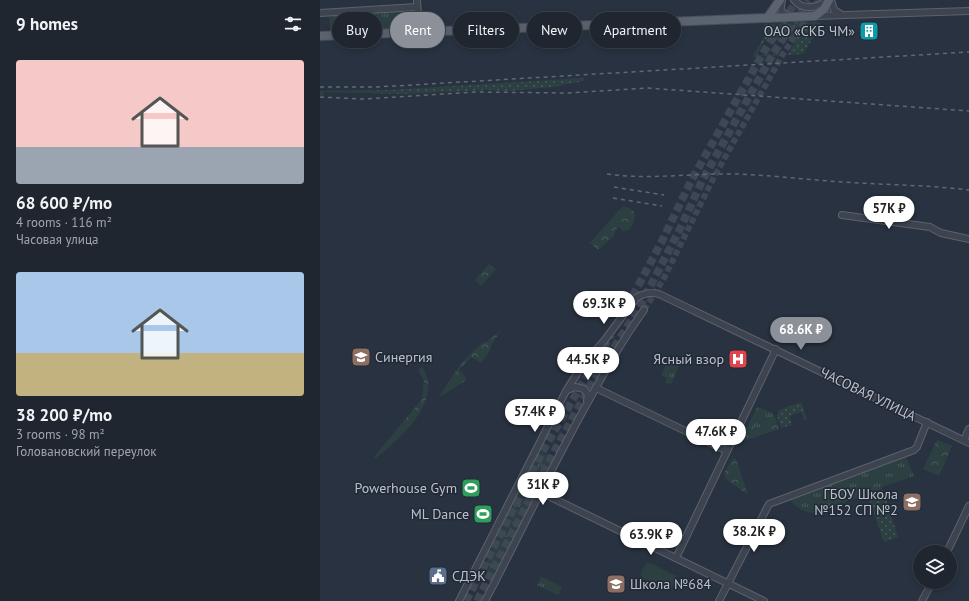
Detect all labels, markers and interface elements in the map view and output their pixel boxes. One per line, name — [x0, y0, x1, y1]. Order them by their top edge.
chip: Buy — [332, 12, 382, 48]
chip: Rent — [390, 12, 445, 48]
chip: Filters — [453, 12, 519, 48]
chip: New — [527, 12, 582, 48]
chip: Apartment — [590, 12, 681, 48]
text: 9 homes — [16, 13, 78, 35]
icon: filters — [282, 13, 304, 35]
building icon: ОАО «СКБ ЧМ» — [858, 20, 880, 42]
place label: ОАО «СКБ ЧМ» — [764, 22, 855, 40]
icon: home — [124, 86, 196, 158]
text: 68 600 ₽/mo — [16, 192, 112, 214]
pin: 57K ₽ — [861, 196, 917, 230]
text: 57K ₽ — [872, 200, 906, 217]
text: 4 rooms · 116 m² — [16, 214, 112, 231]
text: Часовая улица — [16, 231, 99, 248]
pin: 69.3K ₽ — [567, 291, 641, 325]
text: 69.3K ₽ — [582, 295, 626, 312]
icon: home — [124, 298, 196, 370]
pin: 68.6K ₽ — [764, 317, 838, 351]
text: 68.6K ₽ — [779, 321, 823, 338]
school or university icon: Синергия — [350, 346, 372, 368]
pin: 44.5K ₽ — [551, 347, 625, 381]
place label: Синергия — [375, 348, 432, 366]
hospital icon: Ясный взор — [727, 348, 749, 370]
place label: Ясный взор — [653, 350, 724, 368]
text: 44.5K ₽ — [566, 351, 610, 368]
street label: ЧАСОВАЯ УЛИЦА — [817, 363, 920, 425]
pin: 57.4K ₽ — [498, 399, 572, 433]
text: 57.4K ₽ — [514, 403, 556, 420]
text: 38 200 ₽/mo — [16, 404, 112, 426]
pin: 47.6K ₽ — [679, 419, 753, 453]
text: 47.6K ₽ — [695, 423, 737, 440]
text: 3 rooms · 98 m² — [16, 426, 105, 443]
text: Головановский переулок — [16, 443, 156, 460]
pin: 31K ₽ — [515, 472, 571, 506]
text: 31K ₽ — [526, 476, 560, 493]
sports icon: Powerhouse Gym — [460, 477, 482, 499]
place label: Powerhouse Gym — [354, 479, 457, 497]
place label: ГБОУ Школа №152 СП №2 — [814, 485, 898, 519]
school or university icon: ГБОУ Школа №152 СП №2 — [901, 491, 923, 513]
sports icon: ML Dance — [472, 503, 494, 525]
place label: ML Dance — [411, 505, 469, 523]
pin: 38.2K ₽ — [717, 519, 791, 553]
pin: 63.9K ₽ — [614, 522, 688, 556]
text: 38.2K ₽ — [732, 523, 776, 540]
text: 63.9K ₽ — [629, 526, 673, 543]
map controls — [913, 545, 957, 589]
button: layers — [913, 545, 957, 589]
public building icon: СДЭК — [427, 565, 449, 587]
place label: СДЭК — [452, 567, 486, 585]
school or university icon: Школа №684 — [605, 573, 627, 595]
place label: Школа №684 — [630, 575, 712, 593]

